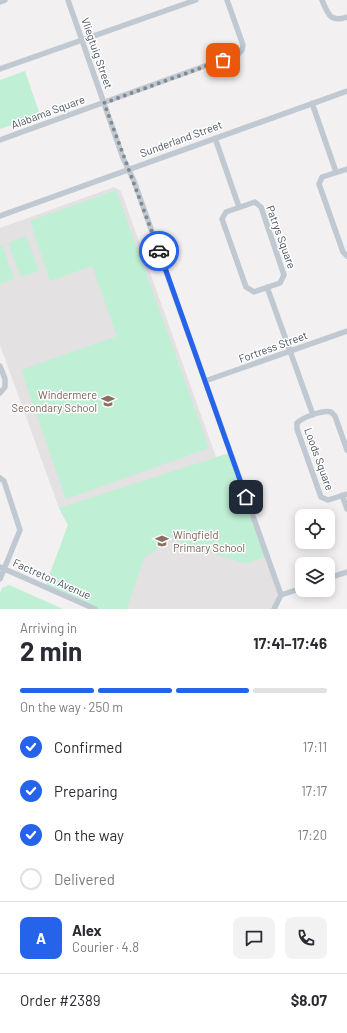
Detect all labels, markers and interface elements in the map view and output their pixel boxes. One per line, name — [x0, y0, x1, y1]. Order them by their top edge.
street label: Vliegtuig Street — [79, 16, 116, 90]
pin — [206, 43, 240, 77]
icon: bag — [212, 49, 234, 71]
street label: Alabama Square — [9, 92, 86, 131]
street label: Sunderland Street — [138, 118, 224, 159]
street label: Patrys Square — [264, 203, 299, 270]
courier — [139, 231, 179, 271]
icon: car — [148, 240, 170, 262]
street label: Fortress Street — [237, 328, 309, 365]
place label: Windermere Secondary School — [11, 388, 97, 414]
school or university icon: Windermere Secondary School — [100, 393, 116, 409]
street label: Loods Square — [302, 426, 337, 492]
pin — [229, 480, 263, 514]
icon: home — [235, 486, 257, 508]
map controls — [295, 509, 335, 597]
button: locate — [295, 509, 335, 549]
place label: Wingfield Primary School — [173, 528, 245, 554]
school or university icon: Wingfield Primary School — [154, 533, 170, 549]
street label: Factreton Avenue — [11, 556, 93, 602]
button: layers — [295, 557, 335, 597]
text: Arriving in — [20, 620, 77, 636]
text: 17:41–17:46 — [253, 634, 327, 652]
text: 2 min — [20, 635, 82, 666]
text: On the way · 250 m — [20, 699, 123, 715]
icon: check — [20, 736, 42, 758]
text: Confirmed — [54, 738, 122, 756]
text: 17:11 — [303, 739, 327, 755]
icon: check — [20, 780, 42, 802]
text: Preparing — [54, 782, 118, 800]
text: 17:17 — [301, 783, 327, 799]
icon: check — [20, 824, 42, 846]
text: On the way — [54, 826, 124, 844]
text: 17:20 — [298, 827, 327, 843]
text: Delivered — [54, 870, 115, 888]
button: chat — [233, 917, 275, 959]
button: phone — [285, 917, 327, 959]
text: Alex — [72, 921, 102, 939]
text: A — [36, 929, 46, 947]
text: Courier · 4.8 — [72, 939, 139, 955]
text: Order #2389 — [20, 991, 101, 1009]
text: $8.07 — [291, 991, 327, 1009]

